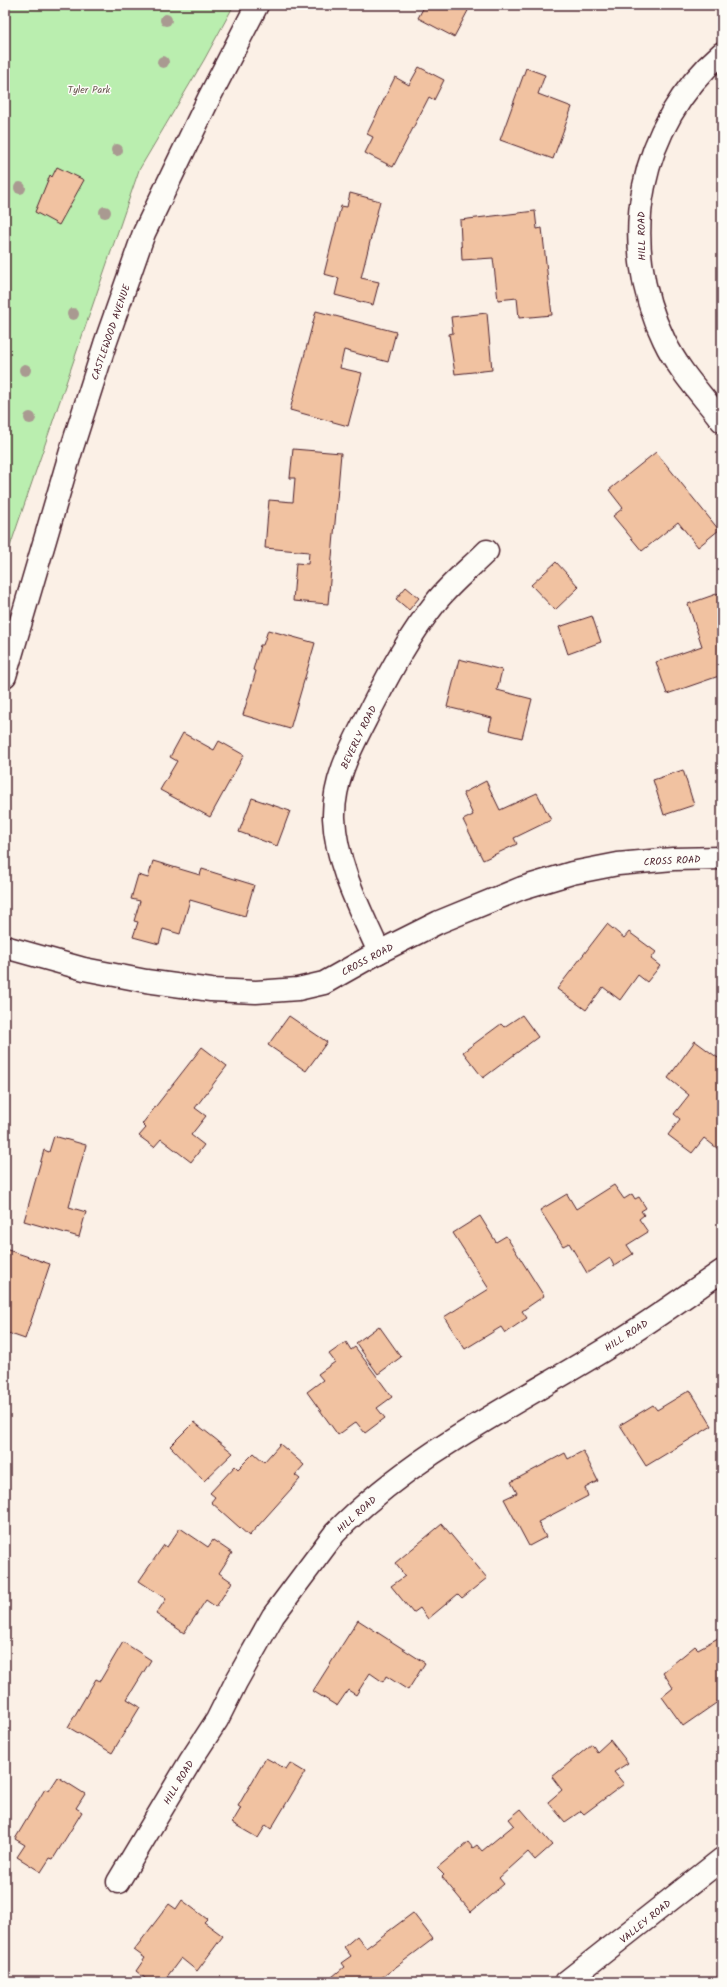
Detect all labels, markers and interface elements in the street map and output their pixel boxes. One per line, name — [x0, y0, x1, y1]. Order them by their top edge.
park label: Tyler Park — [68, 82, 111, 98]
street label: HILL ROAD — [634, 211, 650, 261]
street label: CASTLEWOOD AVENUE — [87, 281, 135, 382]
street label: BEVERLY ROAD — [337, 702, 381, 772]
street label: CROSS ROAD — [643, 851, 702, 870]
street label: CROSS ROAD — [339, 939, 397, 980]
street label: HILL ROAD — [602, 1315, 652, 1356]
street label: HILL ROAD — [333, 1492, 381, 1537]
street label: HILL ROAD — [159, 1757, 199, 1808]
street label: VALLEY ROAD — [616, 1896, 675, 1948]

